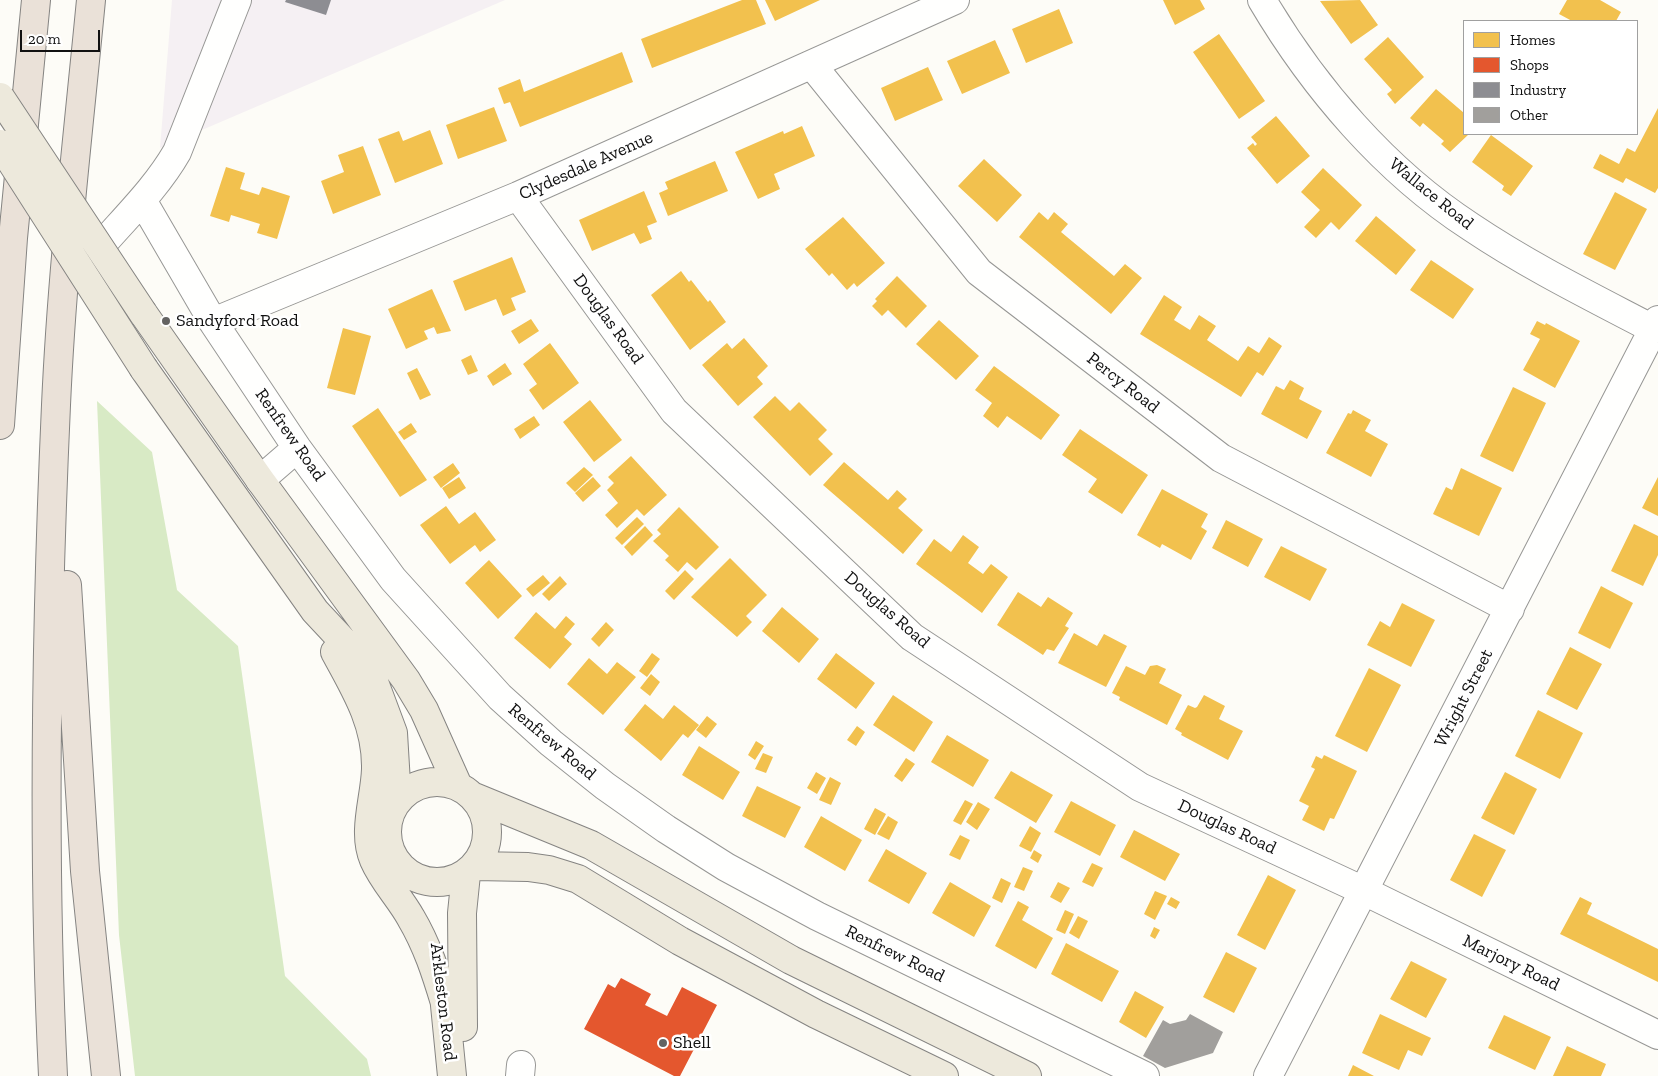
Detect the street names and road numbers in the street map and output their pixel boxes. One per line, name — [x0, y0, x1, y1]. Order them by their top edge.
street label: Clydesdale Avenue — [516, 127, 656, 205]
street label: Wallace Road — [1384, 153, 1478, 235]
street label: Douglas Road — [568, 270, 648, 368]
street label: Percy Road — [1082, 348, 1164, 418]
street label: Renfrew Road — [250, 385, 330, 485]
street label: Douglas Road — [840, 567, 934, 653]
street label: Wright Street — [1430, 645, 1498, 751]
street label: Renfrew Road — [504, 699, 600, 785]
street label: Douglas Road — [1174, 795, 1280, 859]
street label: Renfrew Road — [842, 921, 948, 987]
street label: Marjory Road — [1459, 930, 1563, 996]
street label: Arkleston Road — [425, 942, 461, 1062]

